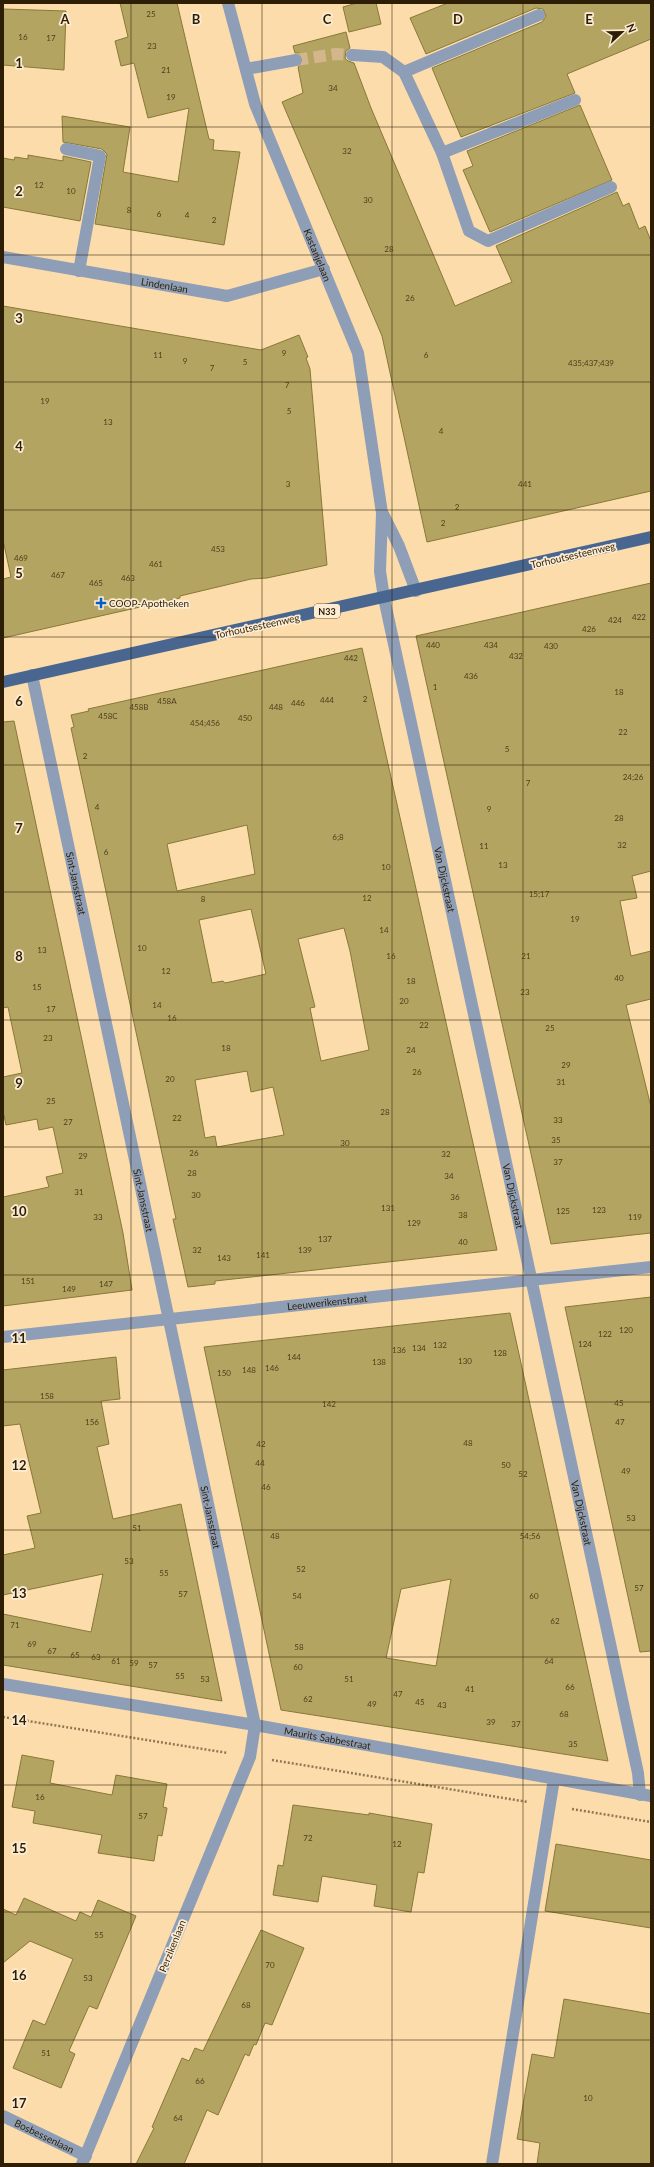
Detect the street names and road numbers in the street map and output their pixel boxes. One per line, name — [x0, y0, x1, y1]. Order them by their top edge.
street label: Kastanjelaan — [301, 227, 334, 283]
street label: Lindenlaan — [140, 275, 189, 295]
street label: Torhoutsesteenweg — [530, 539, 616, 571]
road number: N33 — [314, 604, 340, 618]
street label: Torhoutsesteenweg — [214, 611, 300, 641]
street label: Van Dijckstraat — [432, 846, 458, 913]
street label: Sint-Jansstraat — [64, 851, 89, 916]
street label: Van Dijckstraat — [500, 1162, 526, 1230]
street label: Sint-Jansstraat — [131, 1168, 156, 1233]
street label: Leeuwerikenstraat — [286, 1292, 368, 1312]
street label: Van Dijckstraat — [569, 1479, 595, 1547]
street label: Sint-Jansstraat — [198, 1485, 223, 1550]
street label: Maurits Sabbestraat — [283, 1724, 372, 1752]
street label: Perzikenlaan — [156, 1918, 188, 1974]
street label: Bosbessenlaan — [13, 2117, 76, 2155]

